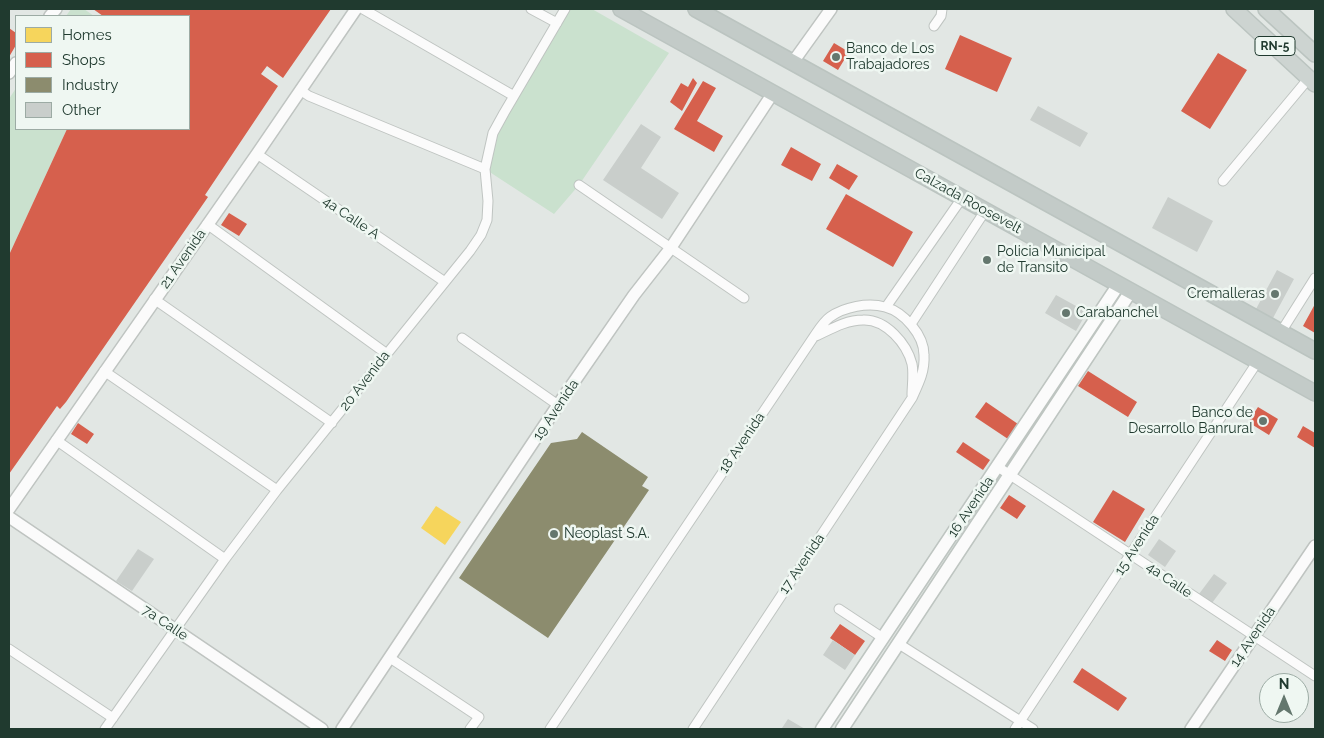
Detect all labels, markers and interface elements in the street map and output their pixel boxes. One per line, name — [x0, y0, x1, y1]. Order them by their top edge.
legend — [15, 15, 190, 130]
text: Homes — [62, 26, 112, 44]
road number: RN-5 — [1255, 36, 1295, 56]
place label: Banco de Los Trabajadores — [846, 41, 934, 74]
text: Shops — [62, 51, 105, 69]
marker: Banco de Los Trabajadores — [830, 51, 842, 63]
text: Industry — [62, 76, 118, 94]
text: Other — [62, 101, 101, 119]
street label: Calzada Roosevelt — [912, 165, 1024, 237]
street label: 4a Calle A — [319, 193, 383, 243]
street label: 21 Avenida — [156, 226, 210, 292]
place label: Policia Municipal de Transito — [997, 244, 1105, 276]
marker: Policia Municipal de Transito — [981, 254, 993, 266]
place label: Cremalleras — [1187, 286, 1265, 302]
marker: Cremalleras — [1269, 288, 1281, 300]
place label: Carabanchel — [1076, 305, 1158, 321]
marker: Carabanchel — [1060, 307, 1072, 319]
street label: 20 Avenida — [336, 348, 394, 414]
street label: 19 Avenida — [530, 376, 582, 444]
place label: Banco de Desarrollo Banrural — [1128, 405, 1253, 438]
street label: 18 Avenida — [716, 409, 768, 477]
marker: Banco de Desarrollo Banrural — [1257, 415, 1269, 427]
street label: 16 Avenida — [944, 473, 998, 541]
street label: 15 Avenida — [1111, 511, 1163, 579]
place label: Neoplast S.A. — [564, 526, 650, 542]
marker: Neoplast S.A. — [548, 528, 560, 540]
street label: 17 Avenida — [776, 531, 828, 597]
street label: 4a Calle — [1143, 559, 1195, 601]
street label: 7a Calle — [139, 602, 191, 644]
street label: 14 Avenida — [1227, 604, 1279, 670]
north arrow — [1259, 673, 1309, 723]
text: N — [1279, 676, 1289, 692]

